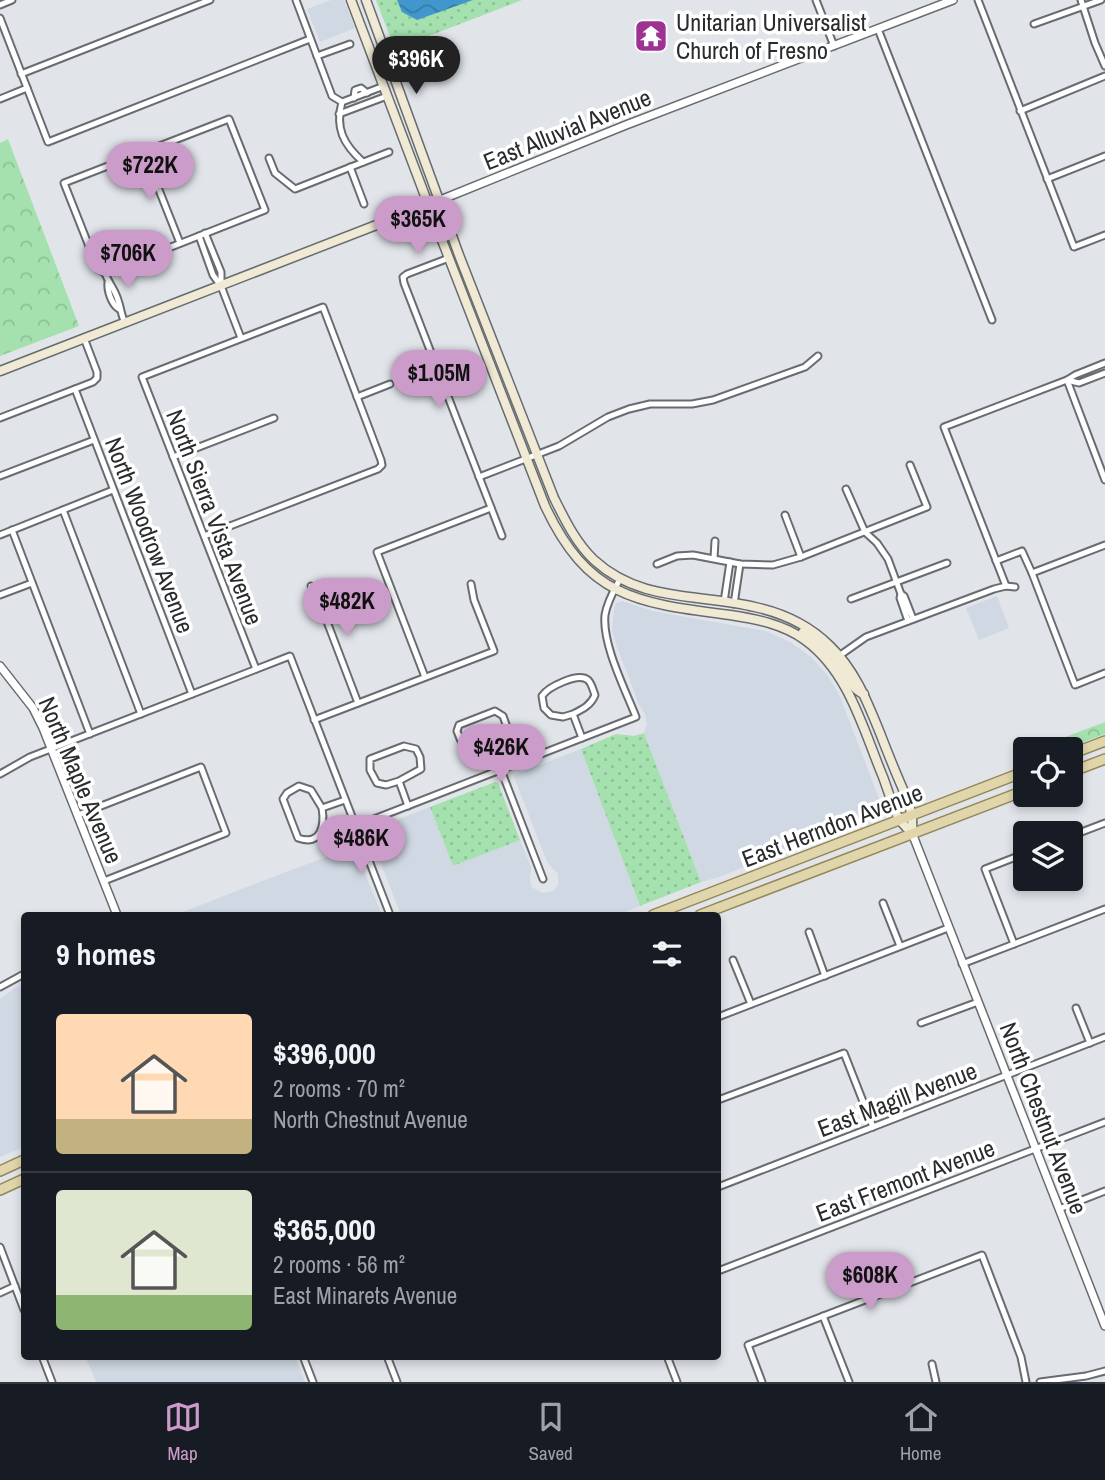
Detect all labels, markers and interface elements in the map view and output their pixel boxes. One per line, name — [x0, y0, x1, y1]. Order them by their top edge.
place label: Unitarian Universalist Church of Fresno — [676, 6, 867, 66]
temple icon: Unitarian Universalist Church of Fresno — [632, 17, 670, 55]
pin: $396K — [367, 36, 465, 96]
text: $396K — [388, 43, 444, 74]
street label: East Alluvial Avenue — [478, 81, 656, 177]
pin: $722K — [101, 142, 199, 202]
text: $722K — [122, 149, 178, 180]
pin: $365K — [369, 196, 467, 256]
text: $365K — [390, 203, 446, 234]
pin: $706K — [79, 230, 177, 290]
text: $706K — [100, 237, 156, 268]
pin: $1.05M — [382, 350, 496, 410]
text: $1.05M — [408, 357, 470, 388]
street label: North Sierra Vista Avenue — [159, 405, 271, 629]
street label: North Woodrow Avenue — [98, 433, 202, 637]
pin: $482K — [298, 578, 396, 638]
text: $482K — [319, 585, 375, 616]
street label: North Maple Avenue — [31, 692, 131, 868]
pin: $426K — [452, 724, 550, 784]
text: $426K — [473, 731, 529, 762]
map controls — [1013, 737, 1083, 891]
button: locate — [1013, 737, 1083, 807]
street label: East Herndon Avenue — [737, 776, 927, 874]
pin: $486K — [312, 816, 410, 875]
button: layers — [1013, 821, 1083, 891]
text: $486K — [333, 822, 389, 853]
text: 9 homes — [56, 934, 156, 974]
icon: filters — [648, 935, 686, 973]
street label: North Chestnut Avenue — [993, 1017, 1095, 1219]
text: $396,000 — [273, 1033, 376, 1073]
icon: home — [112, 1042, 196, 1126]
street label: East Magill Avenue — [813, 1054, 981, 1144]
text: 2 rooms · 70 m² — [273, 1073, 405, 1104]
text: North Chestnut Avenue — [273, 1104, 468, 1135]
street label: East Fremont Avenue — [811, 1131, 999, 1229]
text: $365,000 — [273, 1209, 376, 1249]
icon: home — [112, 1218, 196, 1302]
text: 2 rooms · 56 m² — [273, 1249, 405, 1280]
pin: $608K — [821, 1252, 919, 1312]
text: $608K — [842, 1259, 898, 1290]
text: East Minarets Avenue — [273, 1280, 457, 1311]
tab: Map — [164, 1398, 202, 1466]
tab: Saved — [529, 1398, 573, 1466]
tab: Home — [900, 1398, 941, 1466]

